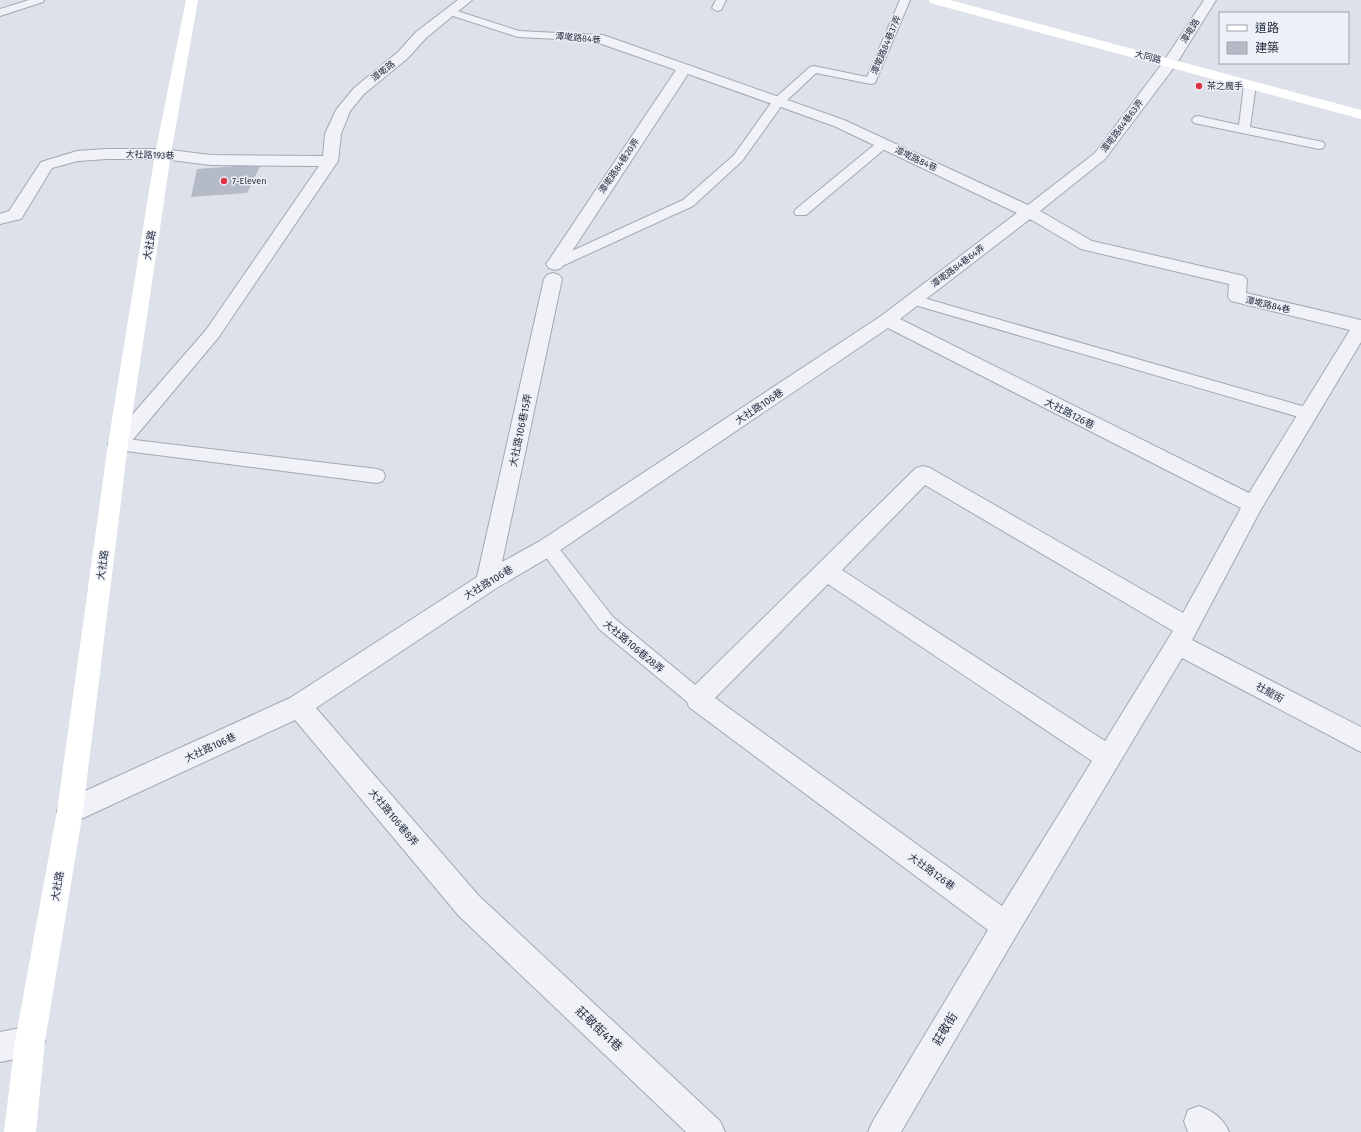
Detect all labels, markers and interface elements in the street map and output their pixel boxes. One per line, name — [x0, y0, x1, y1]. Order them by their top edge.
legend — [1219, 12, 1349, 64]
street label: 潭墘路84巷37弄 — [868, 14, 903, 76]
street label: 潭墘路 — [1178, 16, 1201, 45]
text: 道路 — [1255, 21, 1279, 35]
street label: 潭墘路84巷 — [555, 30, 601, 45]
text: 建築 — [1255, 41, 1279, 55]
street label: 大同路 — [1134, 49, 1162, 65]
street label: 潭墘路 — [369, 58, 397, 83]
marker: 茶之魔手 — [1194, 81, 1204, 91]
place label: 茶之魔手 — [1207, 81, 1243, 91]
street label: 潭墘路84巷63弄 — [1098, 97, 1145, 155]
street label: 潭墘路84巷20弄 — [596, 136, 641, 195]
street label: 潭墘路84巷 — [893, 144, 939, 173]
street label: 大社路193巷 — [125, 149, 175, 161]
marker: 7-Eleven — [219, 176, 229, 186]
place label: 7-Eleven — [232, 176, 266, 186]
street label: 大社路 — [142, 229, 158, 261]
street label: 潭墘路84巷64弄 — [929, 242, 987, 289]
street label: 潭墘路84巷 — [1245, 294, 1292, 315]
street label: 大社路106巷 — [733, 386, 786, 427]
street label: 大社路106巷15弄 — [507, 392, 535, 468]
street label: 大社路126巷 — [1042, 396, 1097, 432]
street label: 大社路 — [95, 549, 111, 581]
street label: 大社路106巷 — [462, 563, 515, 602]
street label: 大社路106巷28弄 — [601, 618, 666, 676]
street label: 社龍街 — [1253, 681, 1286, 705]
street label: 大社路106巷 — [183, 731, 238, 765]
street label: 大社路106巷8弄 — [366, 787, 421, 849]
street label: 大社路126巷 — [906, 851, 957, 893]
street label: 大社路 — [49, 870, 66, 902]
street label: 莊敬街41巷 — [573, 1004, 625, 1054]
street label: 莊敬街 — [930, 1010, 960, 1048]

